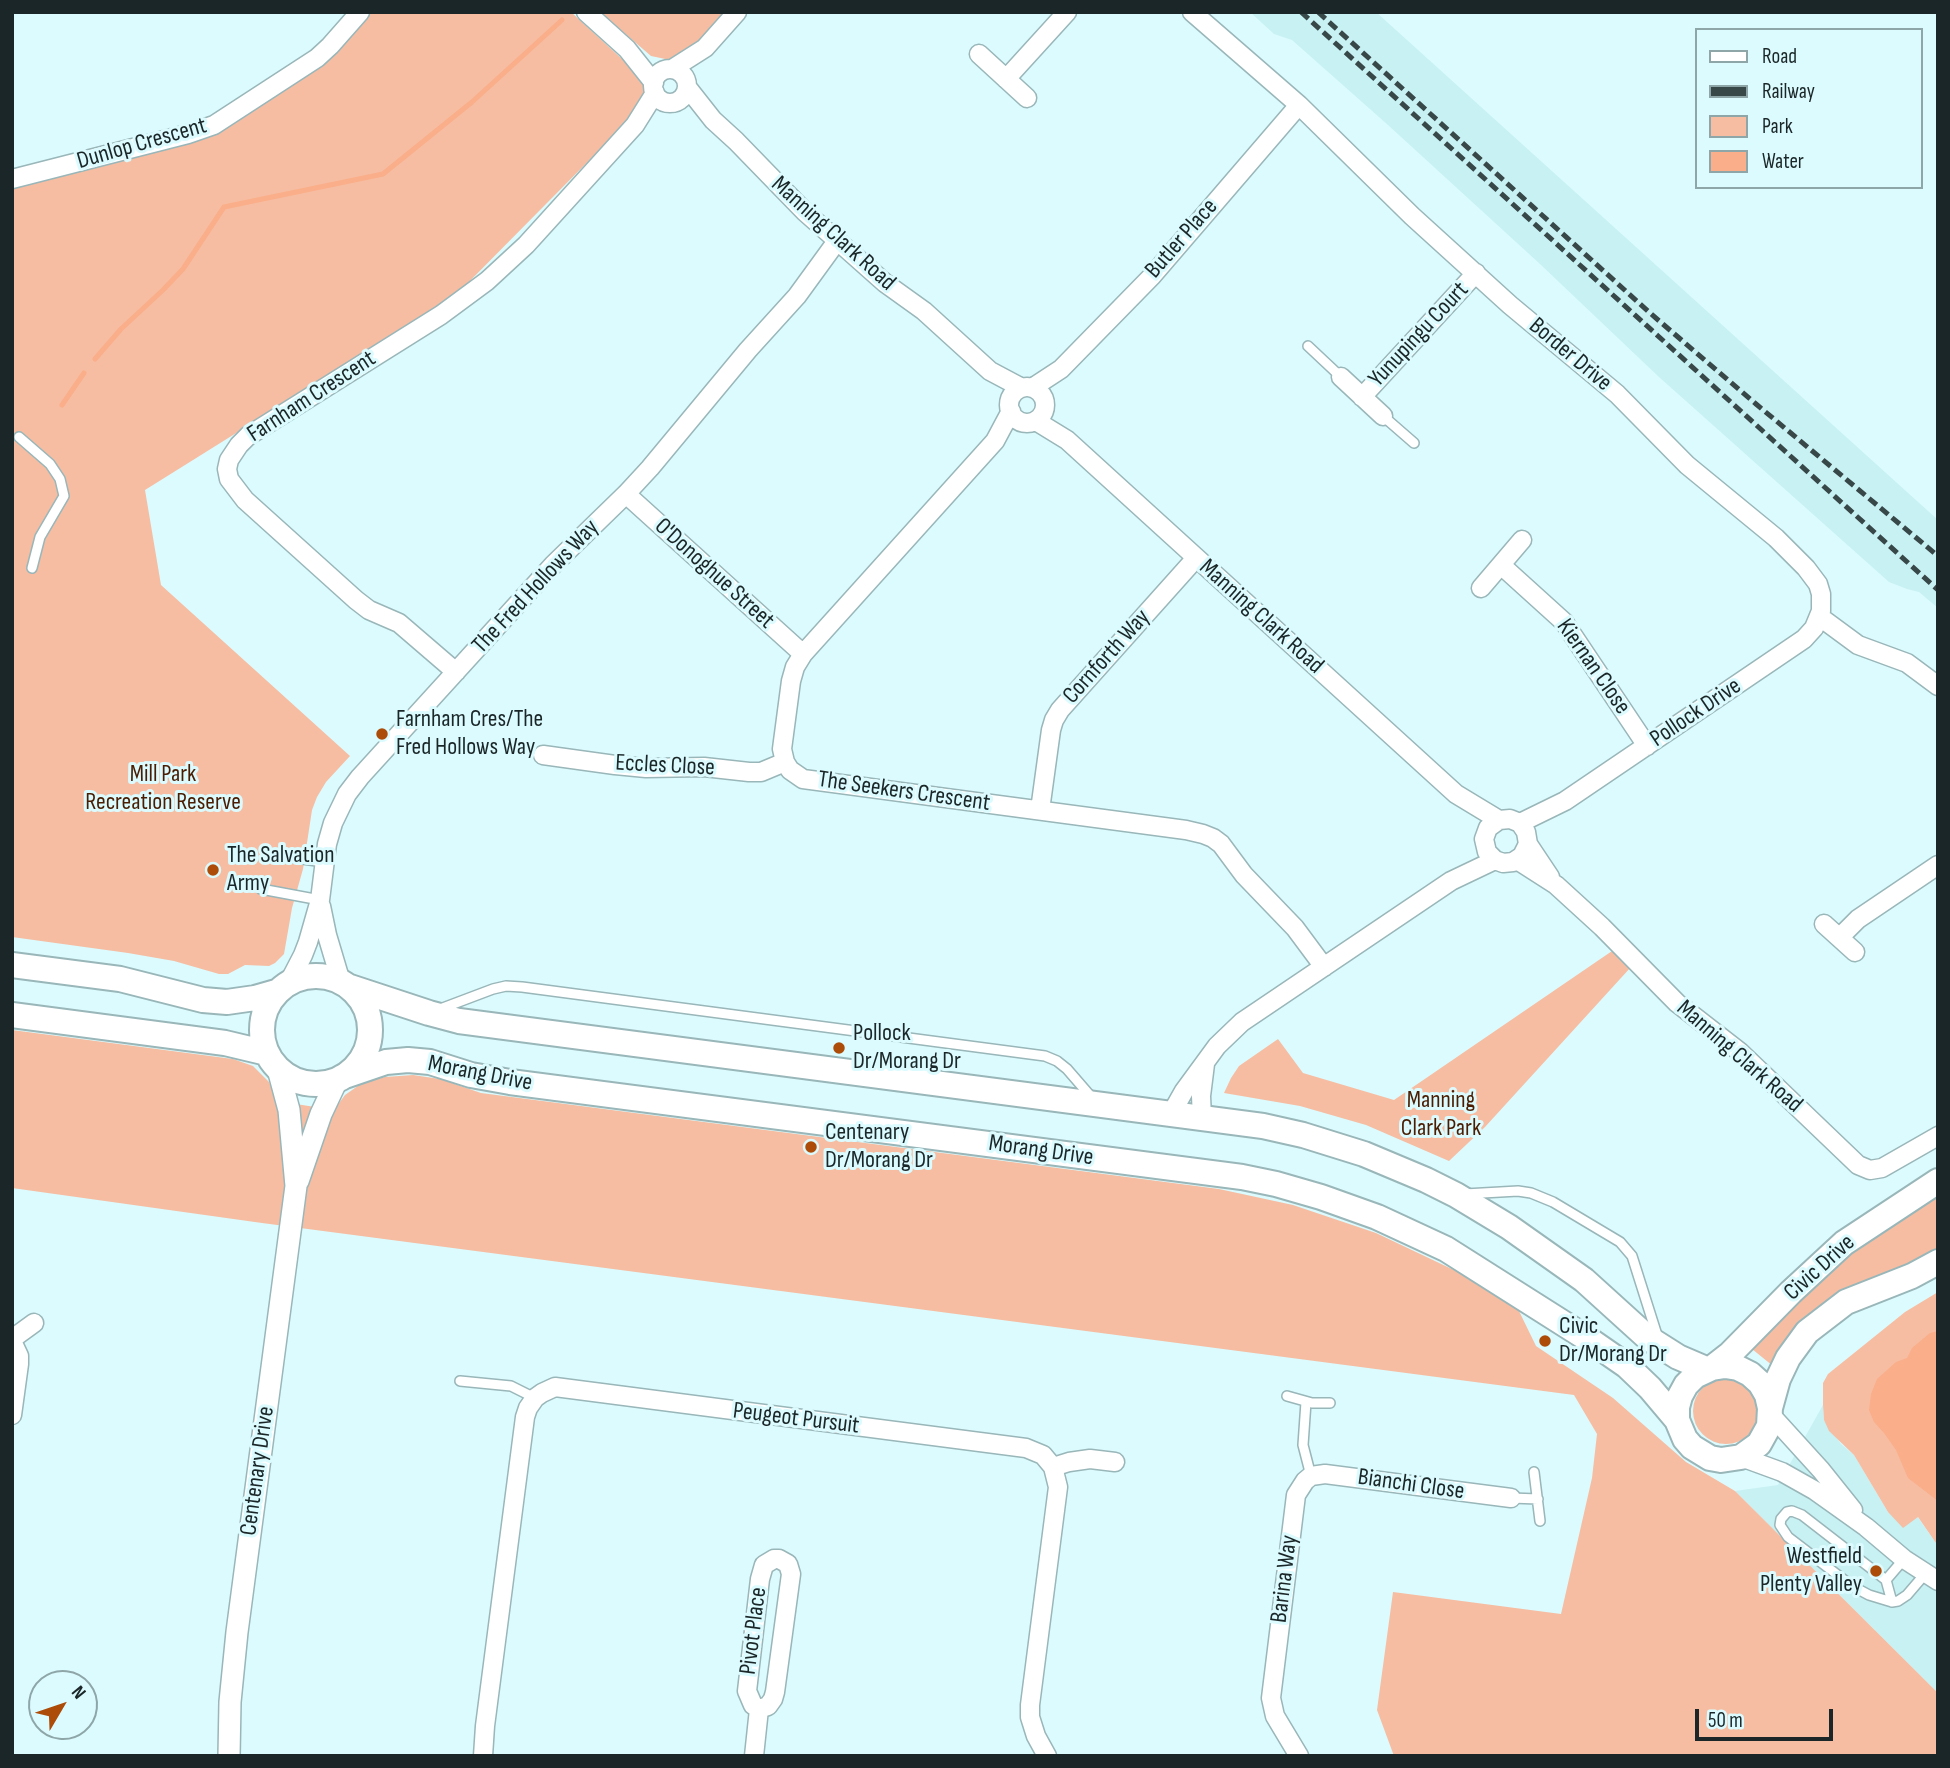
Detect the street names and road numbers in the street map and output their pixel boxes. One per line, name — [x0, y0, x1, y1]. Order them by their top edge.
street label: Dunlop Crescent — [74, 112, 210, 176]
street label: Manning Clark Road — [765, 171, 901, 297]
street label: Butler Place — [1140, 193, 1224, 285]
street label: Yunupingu Court — [1363, 276, 1475, 394]
street label: Border Drive — [1523, 312, 1617, 398]
street label: Farnham Crescent — [243, 345, 381, 449]
street label: O'Donoghue Street — [648, 513, 780, 635]
street label: The Fred Hollows Way — [467, 514, 605, 660]
street label: Manning Clark Road — [1193, 554, 1329, 680]
street label: Cornforth Way — [1057, 604, 1157, 710]
street label: Kiernan Close — [1550, 614, 1636, 720]
street label: Pollock Drive — [1645, 672, 1747, 754]
street label: Eccles Close — [614, 749, 716, 783]
street label: The Seekers Crescent — [816, 766, 992, 818]
street label: Manning Clark Road — [1670, 995, 1808, 1119]
street label: Morang Drive — [425, 1050, 535, 1098]
street label: Morang Drive — [987, 1129, 1095, 1173]
street label: Civic Drive — [1779, 1229, 1861, 1307]
street label: Peugeot Pursuit — [731, 1397, 861, 1441]
street label: Centenary Drive — [235, 1405, 281, 1537]
street label: Bianchi Close — [1356, 1463, 1466, 1507]
street label: Barina Way — [1265, 1534, 1305, 1624]
street label: Pivot Place — [734, 1586, 774, 1676]

